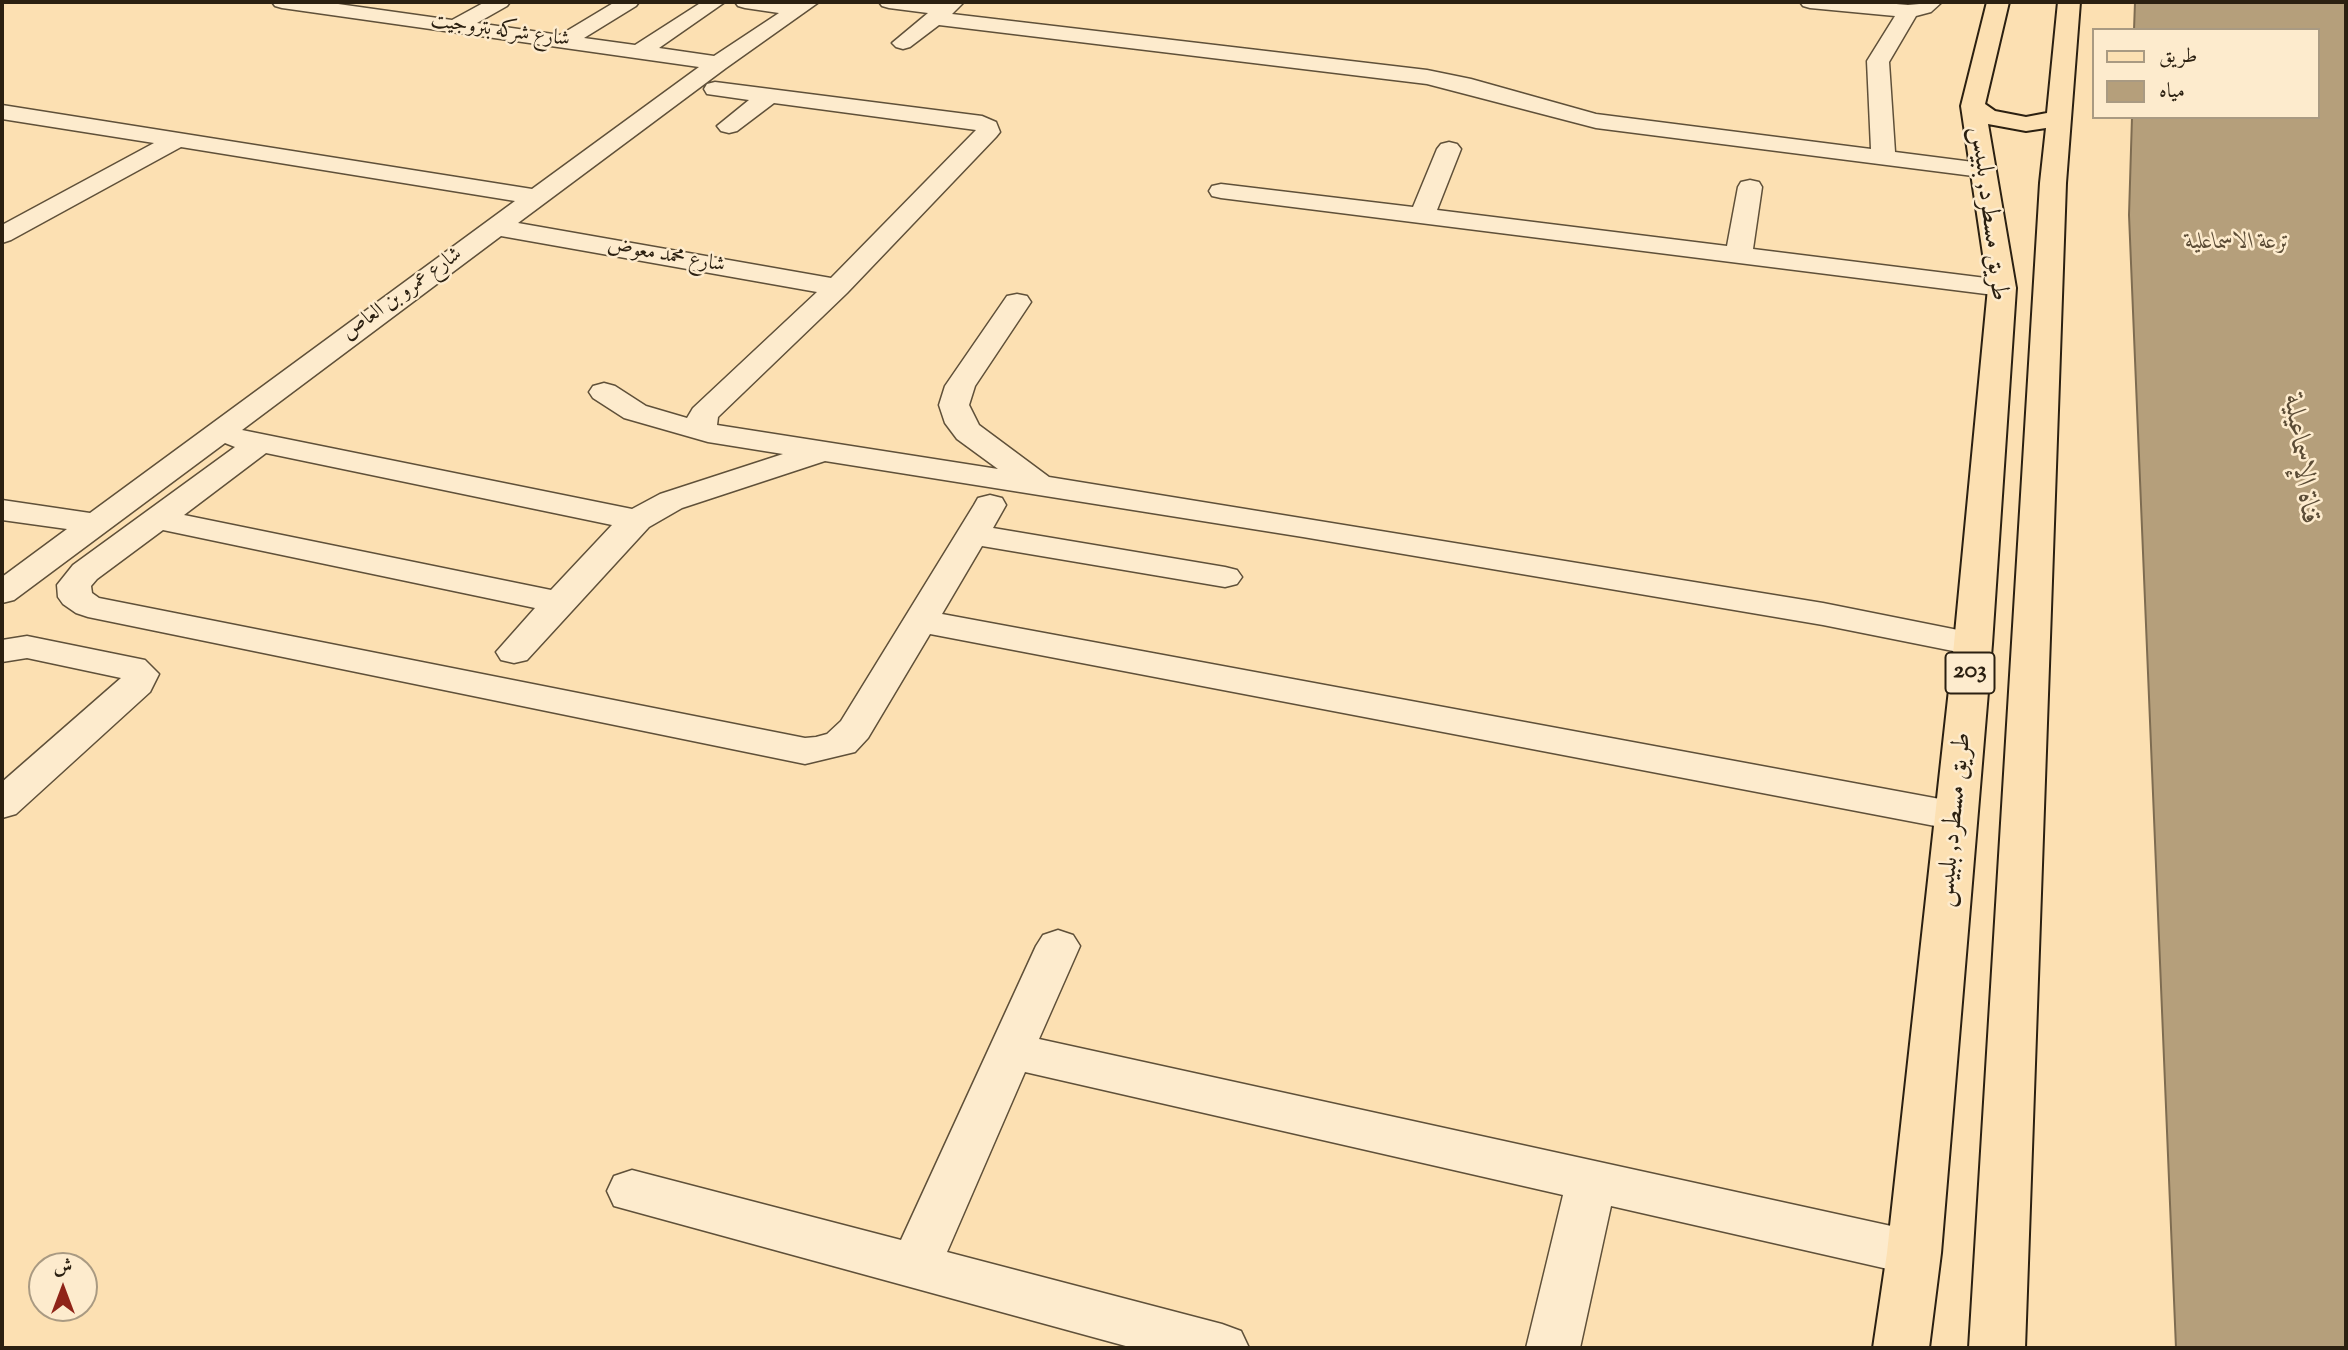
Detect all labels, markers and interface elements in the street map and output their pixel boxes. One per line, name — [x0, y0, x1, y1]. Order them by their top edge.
street label: شارع شركه بتروجيت — [429, 10, 571, 54]
legend — [2092, 28, 2320, 119]
text: طريق — [2159, 42, 2197, 72]
text: مياه — [2159, 77, 2185, 107]
street label: طريق مسطرد, بلبيس — [1961, 125, 2013, 303]
water label: ترعة الاسماعلية — [2185, 230, 2291, 258]
street label: شارع محمد معوض — [605, 234, 727, 280]
street label: شارع عمرو بن العاص — [338, 243, 468, 347]
water label: قناة الإسماعيلية — [2273, 393, 2325, 527]
road number: 203 — [1946, 652, 1994, 694]
street label: طريق مسطرد, بلبيس — [1931, 731, 1981, 909]
north arrow — [28, 1252, 98, 1322]
text: ش — [54, 1254, 72, 1281]

